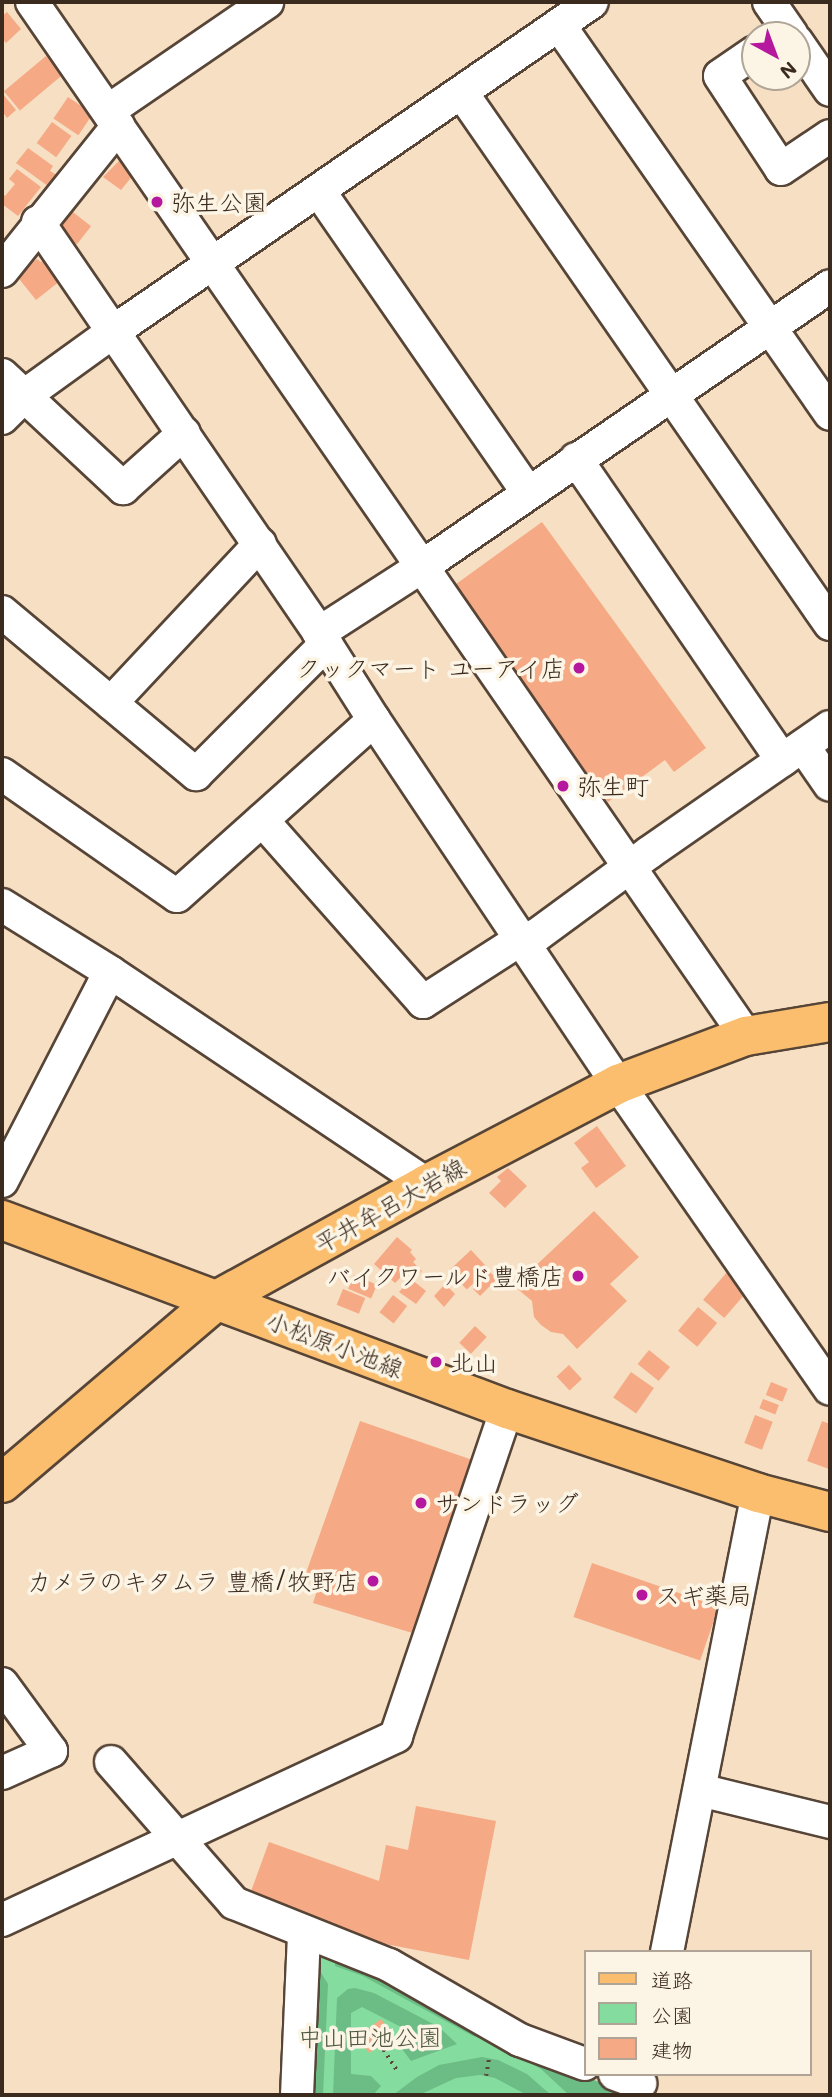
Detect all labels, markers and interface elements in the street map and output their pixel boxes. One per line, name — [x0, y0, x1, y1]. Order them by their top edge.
north arrow — [741, 21, 811, 91]
text: N — [775, 57, 802, 85]
place label: 弥生公園 — [171, 188, 267, 216]
marker: 弥生公園 — [149, 194, 165, 210]
place label: クックマート ユーアイ店 — [294, 654, 565, 682]
marker: クックマート ユーアイ店 — [571, 660, 587, 676]
place label: 弥生町 — [577, 772, 649, 800]
marker: 弥生町 — [555, 778, 571, 794]
street label: 平井牟呂大岩線 — [310, 1152, 470, 1258]
place label: バイクワールド豊橋店 — [324, 1262, 564, 1290]
marker: バイクワールド豊橋店 — [570, 1268, 586, 1284]
street label: 小松原小池線 — [263, 1305, 407, 1383]
place label: 北山 — [450, 1348, 498, 1376]
marker: 北山 — [428, 1354, 444, 1370]
place label: サンドラッグ — [435, 1489, 579, 1517]
marker: サンドラッグ — [413, 1495, 429, 1511]
place label: カメラのキタムラ 豊橋/牧野店 — [27, 1567, 359, 1595]
marker: カメラのキタムラ 豊橋/牧野店 — [365, 1573, 381, 1589]
place label: スギ薬局 — [656, 1581, 752, 1609]
marker: スギ薬局 — [634, 1587, 650, 1603]
legend — [584, 1950, 811, 2076]
text: 道路 — [651, 1966, 693, 1993]
text: 公園 — [651, 2001, 693, 2028]
park label: 中山田池公園 — [298, 2023, 442, 2051]
text: 建物 — [651, 2036, 693, 2063]

